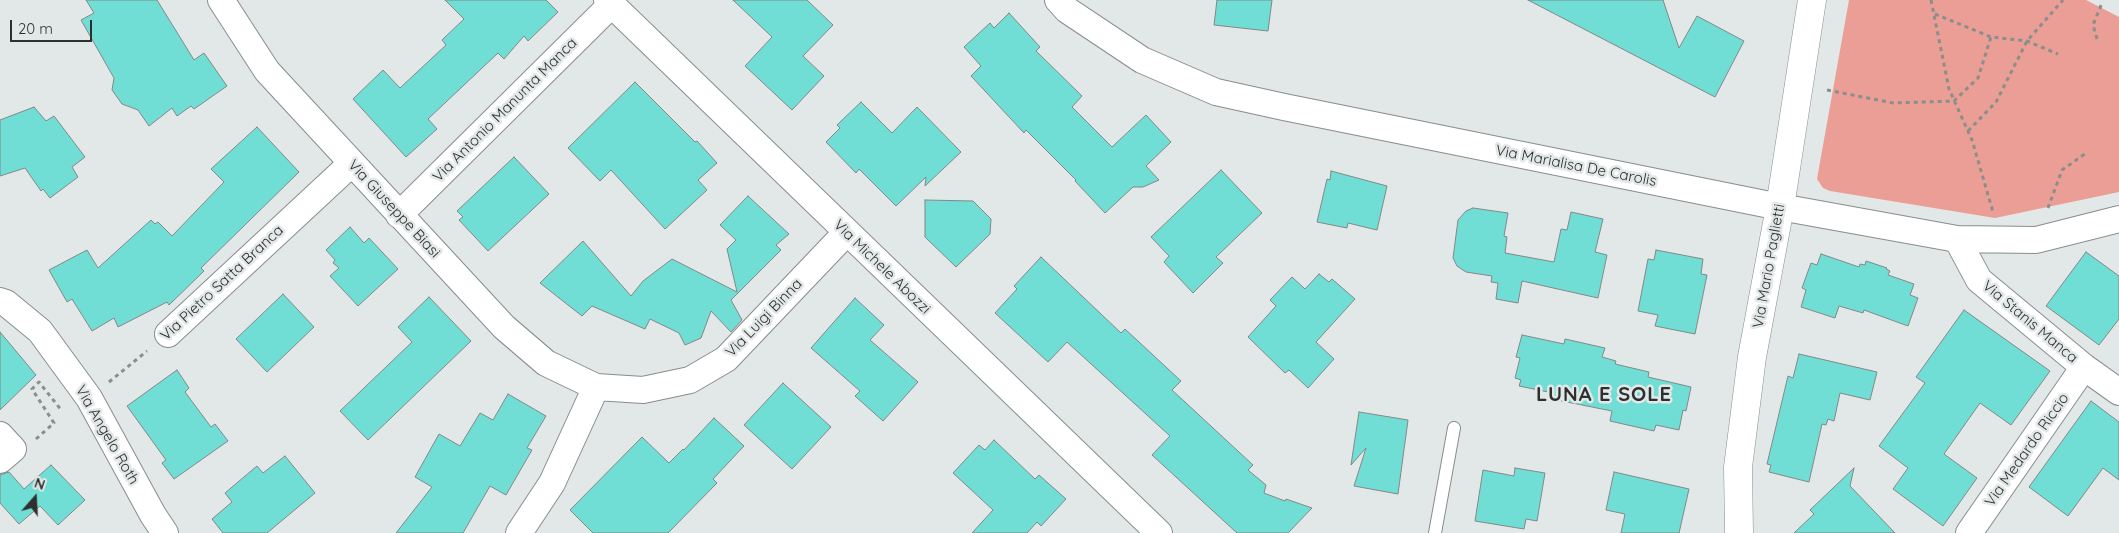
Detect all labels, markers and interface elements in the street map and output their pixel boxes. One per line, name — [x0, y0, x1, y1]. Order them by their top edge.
scale bar — [12, 10, 95, 42]
text: 20 m — [18, 19, 53, 38]
street label: Via Antonio Manunta Manca — [429, 34, 581, 186]
street label: Via Marialisa De Carolis — [1494, 142, 1658, 190]
street label: Via Giuseppe Biasi — [344, 156, 444, 262]
street label: Via Mario Paglietti — [1749, 202, 1789, 330]
street label: Via Michele Abozzi — [830, 216, 934, 318]
street label: Via Pietro Satta Branca — [157, 221, 287, 345]
street label: Via Luigi Binna — [722, 275, 806, 361]
street label: Via Stanis Manca — [1979, 277, 2081, 367]
street label: Via Angelo Roth — [71, 382, 143, 488]
district label: LUNA E SOLE — [1535, 383, 1673, 407]
street label: Via Medardo Riccio — [1981, 390, 2073, 510]
north arrow — [10, 473, 60, 523]
text: N — [32, 474, 48, 494]

